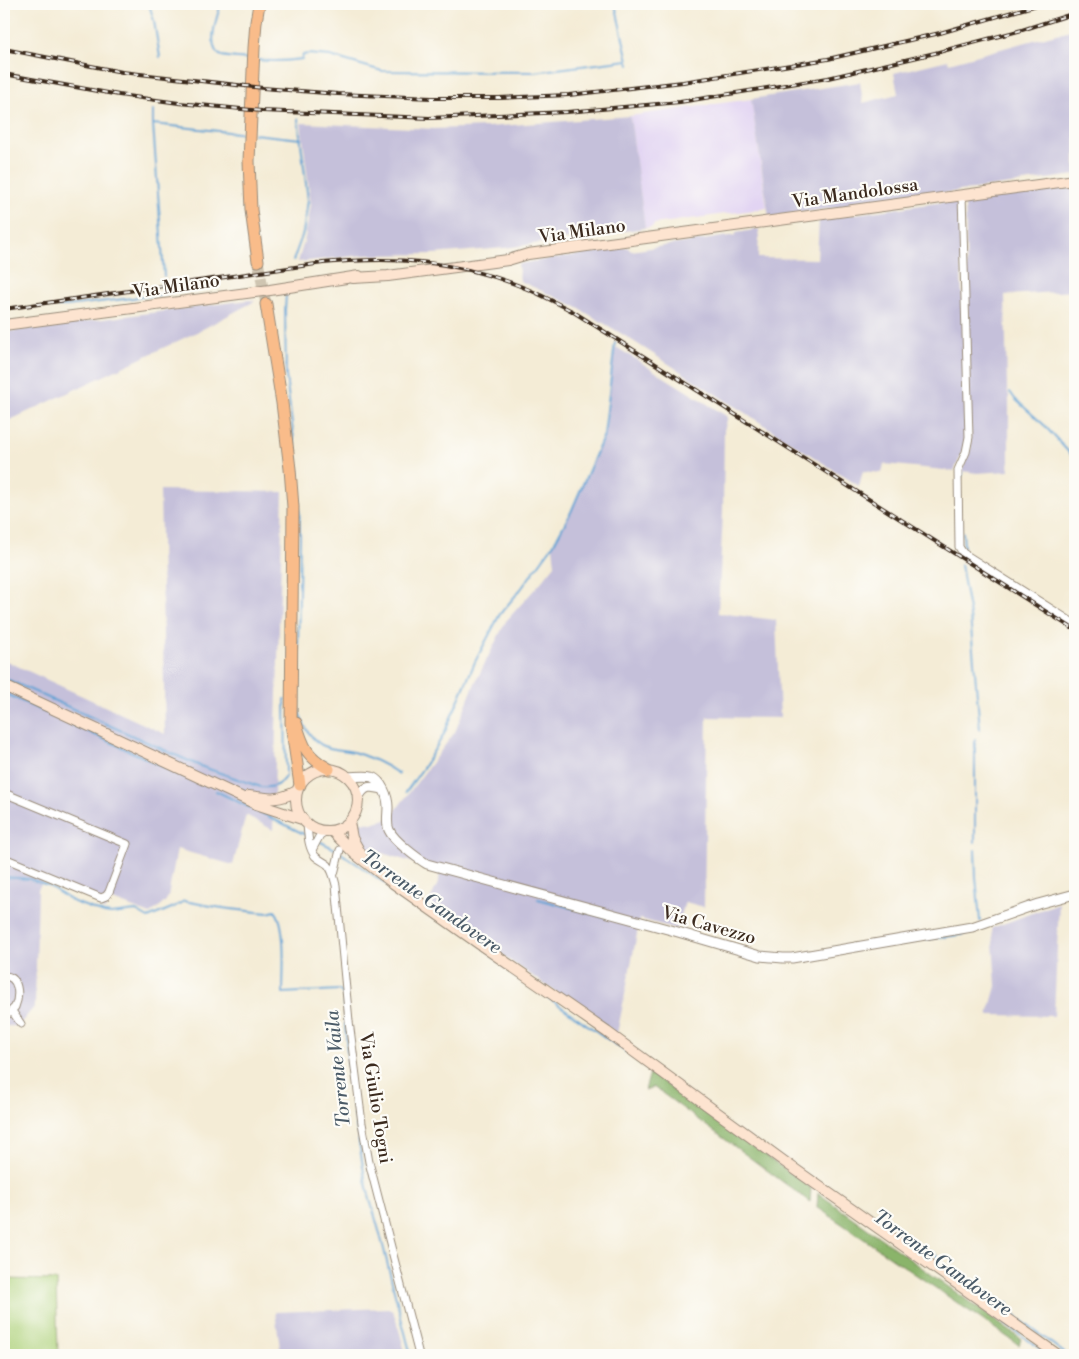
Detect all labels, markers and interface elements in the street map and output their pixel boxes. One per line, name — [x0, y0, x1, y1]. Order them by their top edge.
street label: Via Mandolossa — [790, 173, 920, 214]
street label: Via Milano — [536, 214, 627, 249]
street label: Via Milano — [130, 269, 221, 304]
water label: Torrente Gandovere — [356, 844, 506, 959]
street label: Via Cavezzo — [658, 901, 759, 950]
water label: Torrente Vaila — [320, 1009, 356, 1129]
street label: Via Giulio Togni — [354, 1030, 397, 1165]
water label: Torrente Gandovere — [868, 1204, 1017, 1321]

